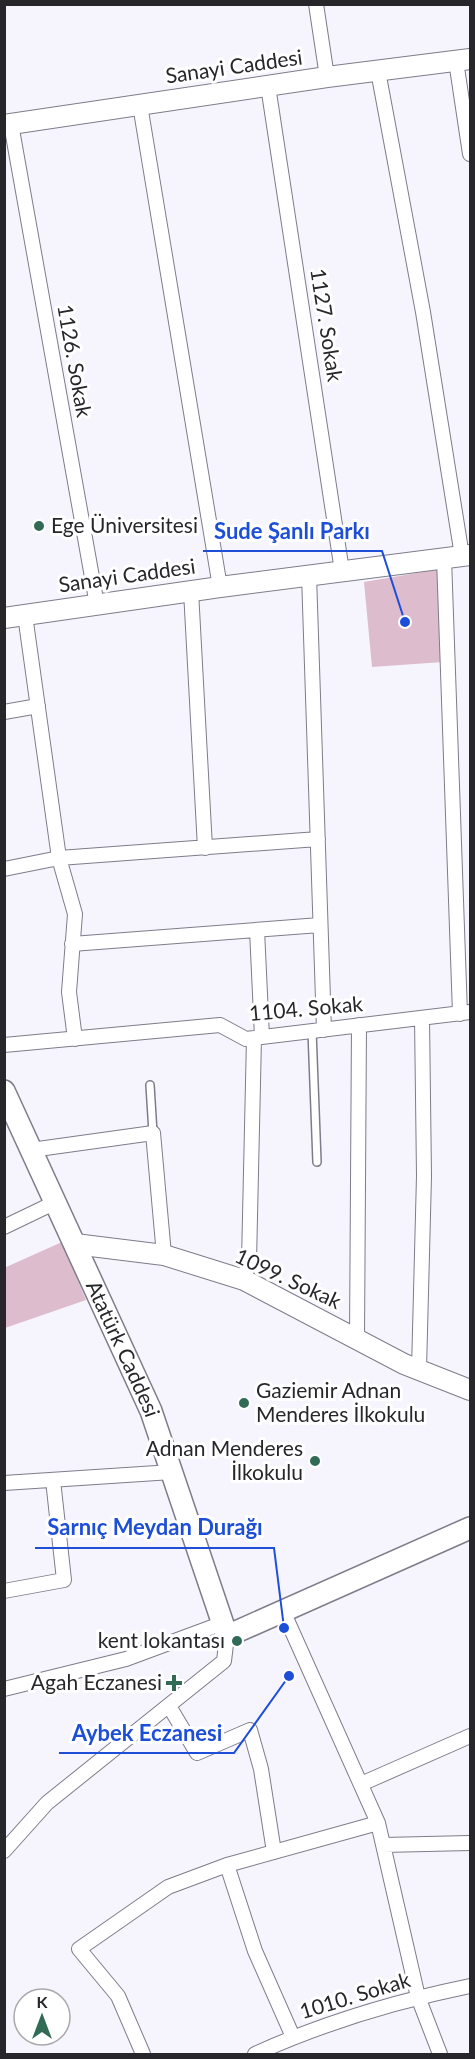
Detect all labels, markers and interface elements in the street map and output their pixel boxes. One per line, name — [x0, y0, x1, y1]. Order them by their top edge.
street label: Sanayi Caddesi — [164, 44, 304, 87]
street label: 1127. Sokak — [306, 266, 349, 383]
street label: 1126. Sokak — [53, 302, 98, 419]
callout: Sude Şanlı Parkı — [203, 511, 382, 551]
place label: Ege Üniversitesi — [51, 512, 198, 537]
text: Sude Şanlı Parkı — [214, 517, 370, 544]
marker: Ege Üniversitesi — [32, 519, 46, 533]
street label: Sanayi Caddesi — [57, 553, 197, 596]
street label: 1104. Sokak — [248, 990, 364, 1025]
street label: 1099. Sokak — [232, 1242, 346, 1313]
street label: Atatürk Caddesi — [82, 1276, 166, 1420]
place label: Gaziemir Adnan Menderes İlkokulu — [256, 1377, 425, 1426]
marker: Gaziemir Adnan Menderes İlkokulu — [237, 1396, 251, 1410]
place label: Adnan Menderes İlkokulu — [146, 1435, 303, 1484]
marker: Adnan Menderes İlkokulu — [308, 1454, 322, 1468]
callout: Sarnıç Meydan Durağı — [35, 1508, 274, 1548]
text: Sarnıç Meydan Durağı — [47, 1513, 263, 1540]
place label: kent lokantası — [98, 1627, 225, 1652]
marker: kent lokantası — [230, 1634, 244, 1648]
place label: Agah Eczanesi — [31, 1669, 162, 1694]
marker: Agah Eczanesi — [167, 1676, 181, 1690]
callout: Aybek Eczanesi — [59, 1713, 234, 1753]
text: Aybek Eczanesi — [71, 1719, 222, 1746]
street label: 1010. Sokak — [296, 1966, 413, 2023]
north arrow — [12, 1987, 72, 2047]
text: K — [37, 1992, 49, 2011]

